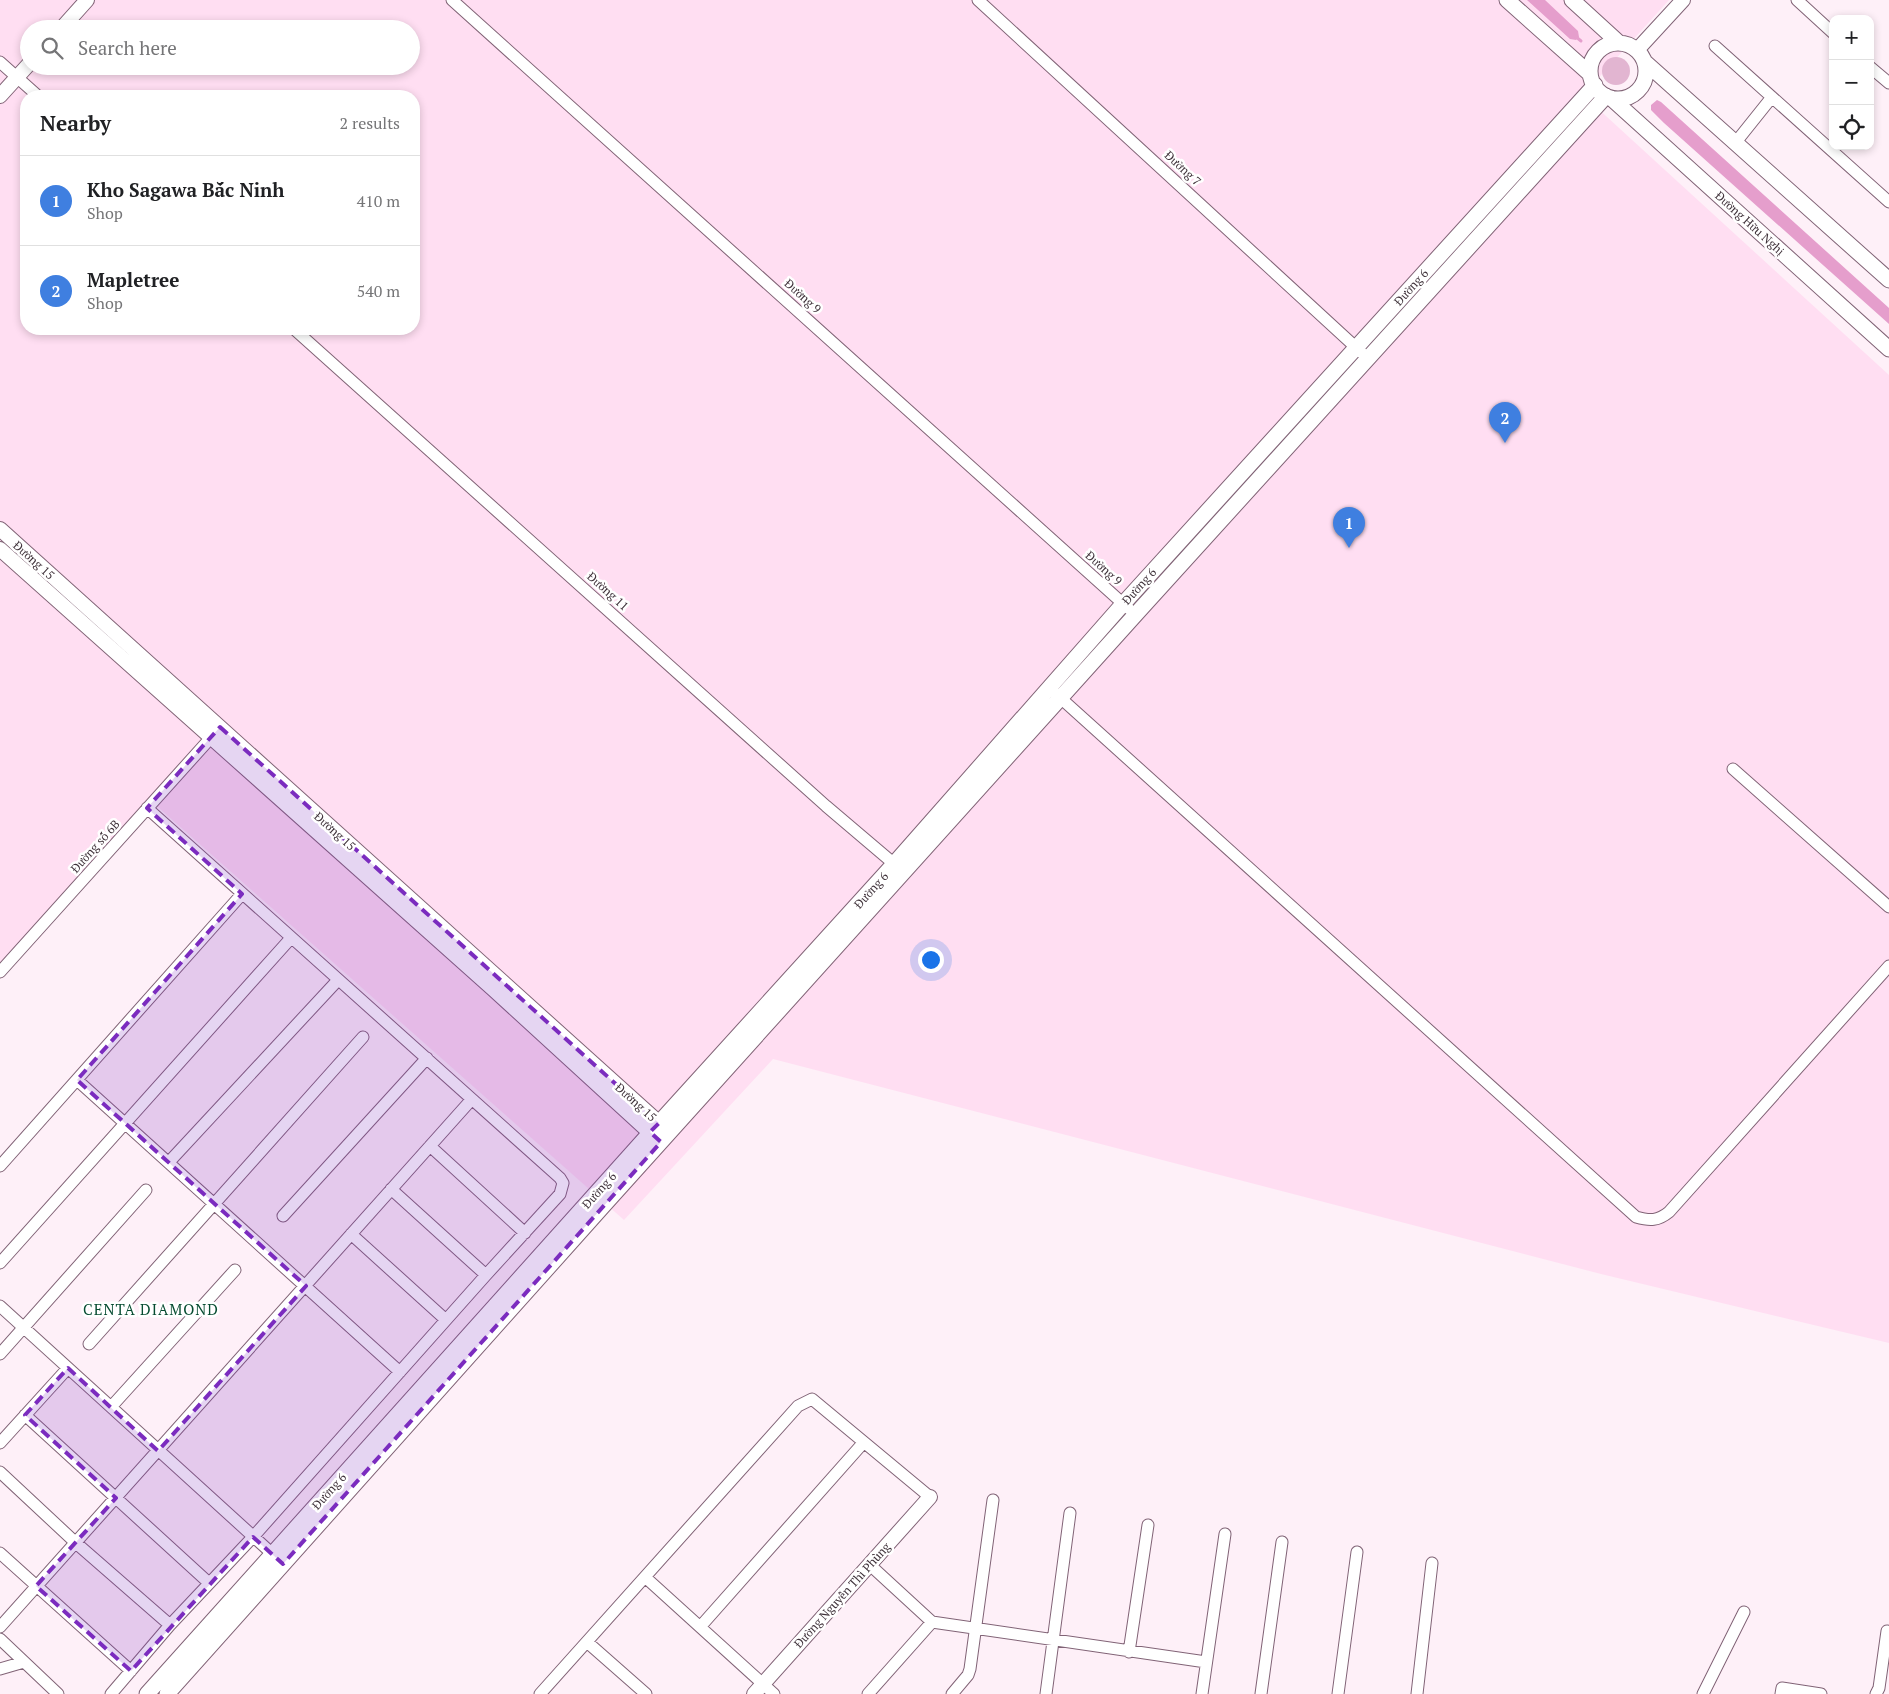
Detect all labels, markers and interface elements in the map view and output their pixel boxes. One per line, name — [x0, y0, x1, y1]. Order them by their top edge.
map controls — [1829, 15, 1874, 150]
button: + — [1829, 15, 1874, 60]
search box — [20, 20, 420, 75]
icon: search — [38, 34, 66, 62]
text: Search here — [78, 35, 177, 60]
button: − — [1829, 60, 1874, 105]
button: locate — [1829, 105, 1874, 150]
text: Nearby — [40, 109, 111, 137]
text: 2 results — [340, 112, 400, 134]
street label: Đường 7 — [1162, 147, 1204, 189]
text: Kho Sagawa Bắc Ninh — [87, 177, 285, 202]
street label: Đường Hữu Nghị — [1712, 188, 1788, 259]
text: 1 — [51, 190, 61, 212]
text: 410 m — [357, 190, 400, 212]
text: Shop — [87, 202, 123, 224]
street label: Đường 6 — [1391, 265, 1432, 308]
text: Mapletree — [87, 267, 180, 292]
street label: Đường 9 — [782, 276, 824, 316]
text: 2 — [51, 280, 61, 302]
text: 540 m — [357, 280, 400, 302]
text: Shop — [87, 292, 123, 314]
pin: 2 — [1489, 402, 1521, 443]
pin: 1 — [1333, 507, 1365, 548]
street label: Đường 15 — [10, 538, 58, 582]
street label: Đường 9 — [1083, 548, 1125, 588]
street label: Đường 6 — [1119, 564, 1160, 607]
street label: Đường 11 — [584, 569, 632, 613]
street label: Đường 15 — [311, 809, 359, 853]
street label: Đường số 6B — [67, 816, 123, 876]
street label: Đường 6 — [851, 868, 892, 911]
your location — [918, 947, 944, 973]
street label: Đường 15 — [612, 1080, 660, 1124]
street label: Đường 6 — [579, 1168, 620, 1211]
district label: CENTA DIAMOND — [83, 1299, 219, 1319]
street label: Đường 6 — [309, 1469, 350, 1512]
street label: Đường Nguyễn Thì Phùng — [791, 1539, 894, 1651]

